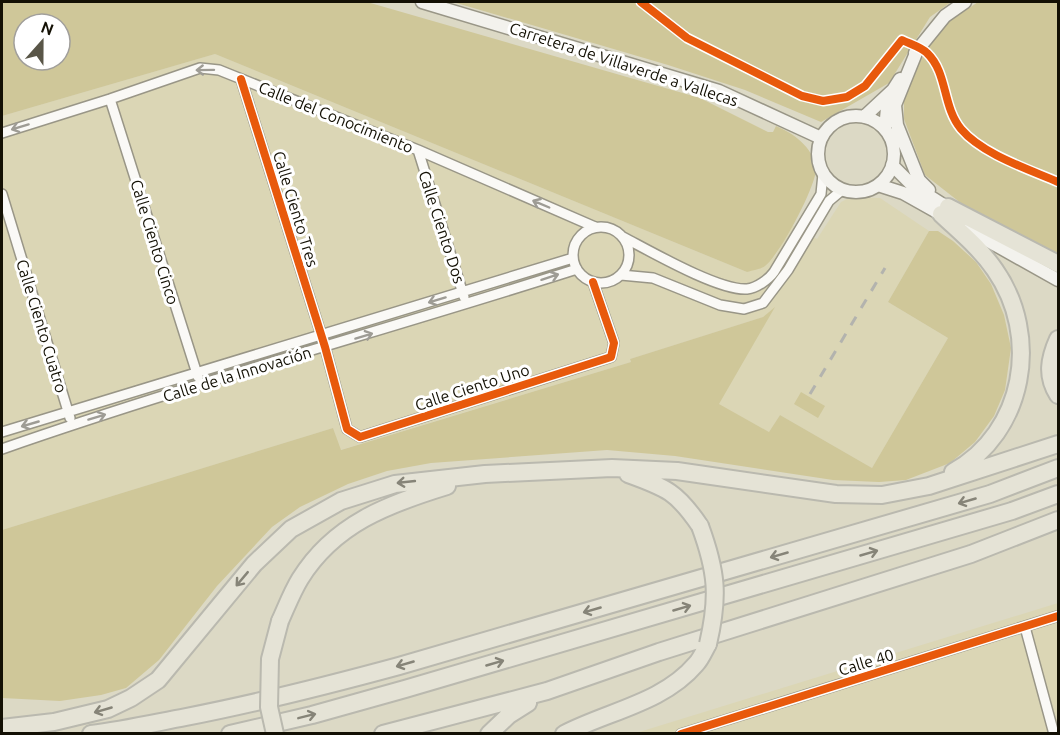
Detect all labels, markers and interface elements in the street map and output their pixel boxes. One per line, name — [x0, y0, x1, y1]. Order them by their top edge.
north arrow — [12, 12, 72, 72]
text: N — [39, 17, 56, 39]
street label: Carretera de Villaverde a Vallecas — [507, 18, 741, 110]
one-way arrow — [196, 64, 216, 75]
street label: Calle del Conocimiento — [256, 78, 416, 156]
one-way arrow — [10, 122, 29, 133]
street label: Calle Ciento Tres — [270, 149, 322, 269]
street label: Calle Ciento Dos — [415, 168, 469, 286]
street label: Calle Ciento Cinco — [127, 177, 183, 307]
one-way arrow — [533, 198, 551, 209]
street label: Calle Ciento Cuatro — [13, 257, 71, 395]
one-way arrow — [540, 271, 559, 282]
one-way arrow — [428, 295, 447, 306]
one-way arrow — [354, 329, 373, 340]
street label: Calle de la Innovación — [161, 343, 313, 405]
street label: Calle Ciento Uno — [412, 360, 532, 414]
one-way arrow — [87, 411, 106, 422]
one-way arrow — [21, 419, 40, 430]
one-way arrow — [397, 477, 417, 488]
one-way arrow — [957, 496, 976, 507]
one-way arrow — [859, 547, 878, 558]
one-way arrow — [770, 550, 789, 561]
one-way arrow — [235, 571, 249, 586]
one-way arrow — [672, 602, 691, 613]
one-way arrow — [583, 605, 602, 616]
street label: Calle 40 — [836, 645, 896, 679]
one-way arrow — [485, 657, 504, 668]
one-way arrow — [396, 659, 415, 671]
one-way arrow — [94, 705, 113, 716]
one-way arrow — [297, 709, 316, 721]

